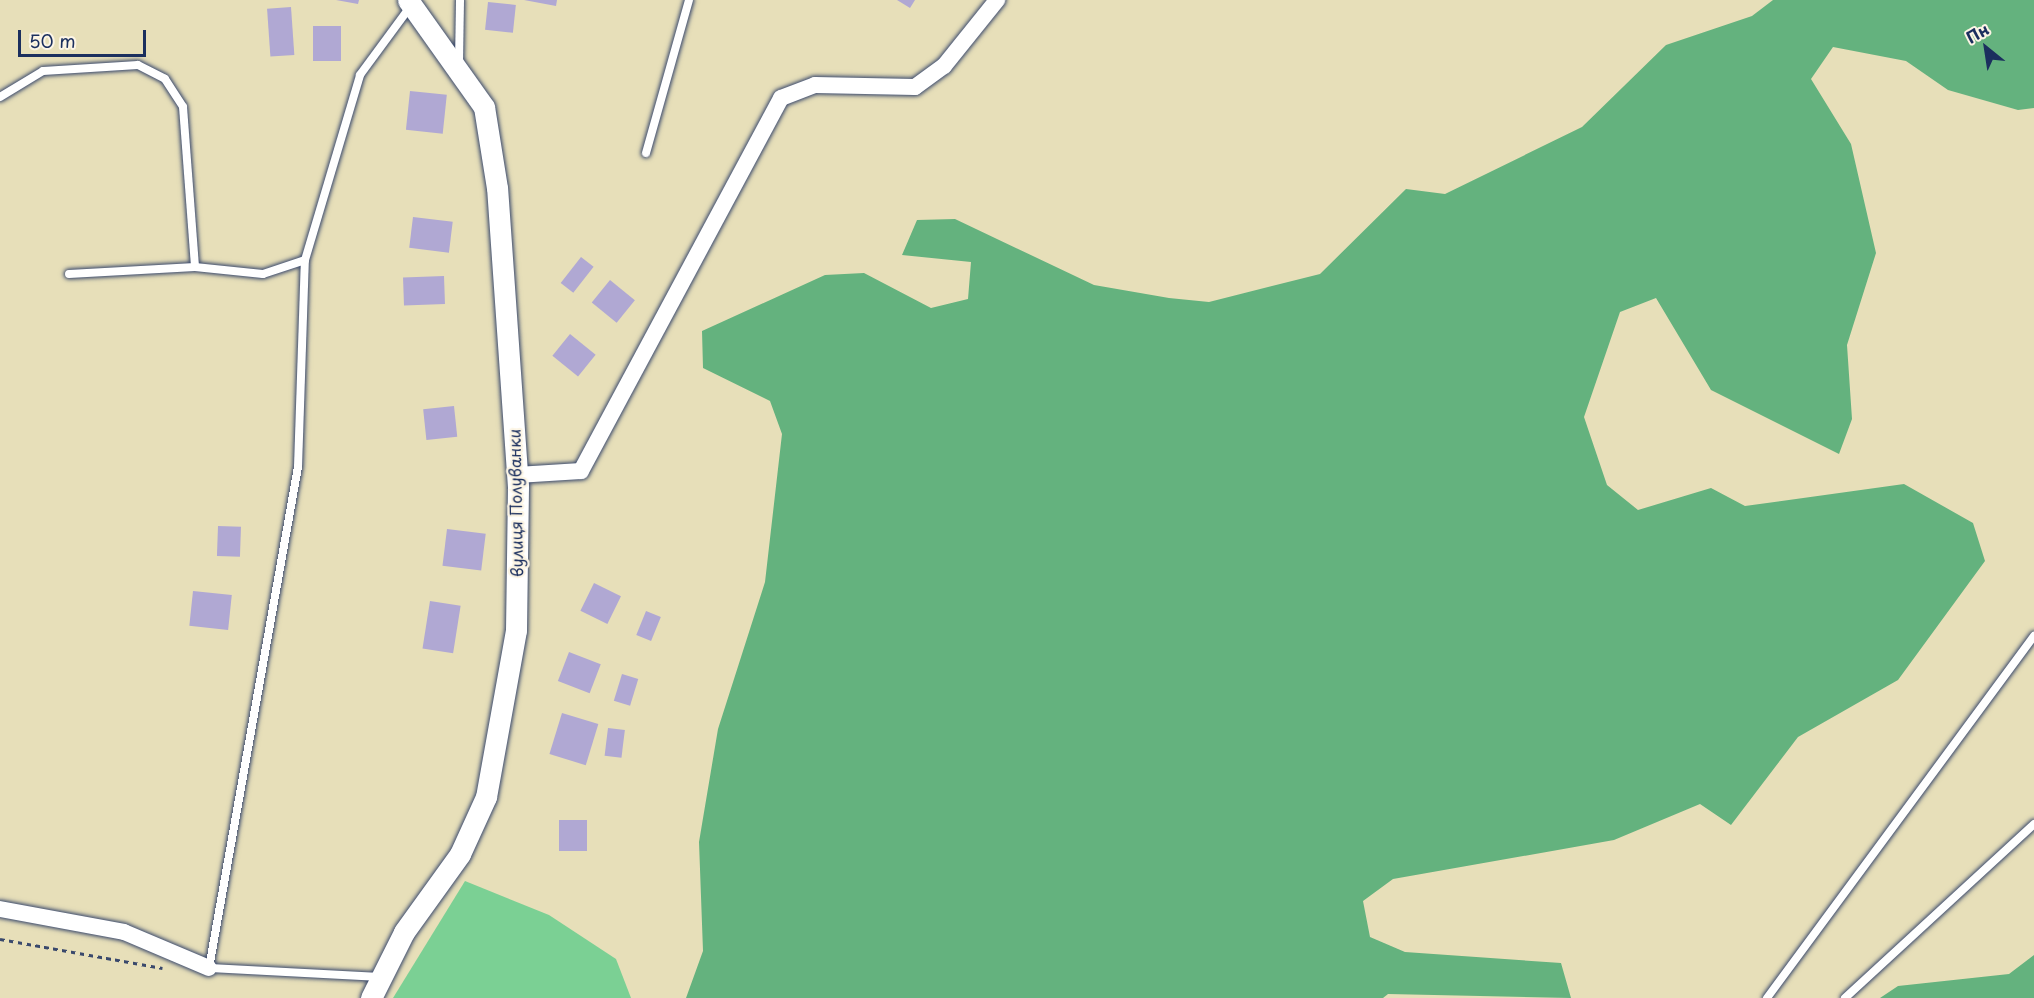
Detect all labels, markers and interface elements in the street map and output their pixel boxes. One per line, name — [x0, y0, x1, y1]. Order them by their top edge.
text: Пн — [1961, 16, 1993, 49]
scale bar — [21, 18, 148, 56]
north arrow — [1956, 18, 2016, 78]
text: 50 m — [29, 27, 76, 54]
street label: вулиця Полуванки — [504, 429, 526, 577]

